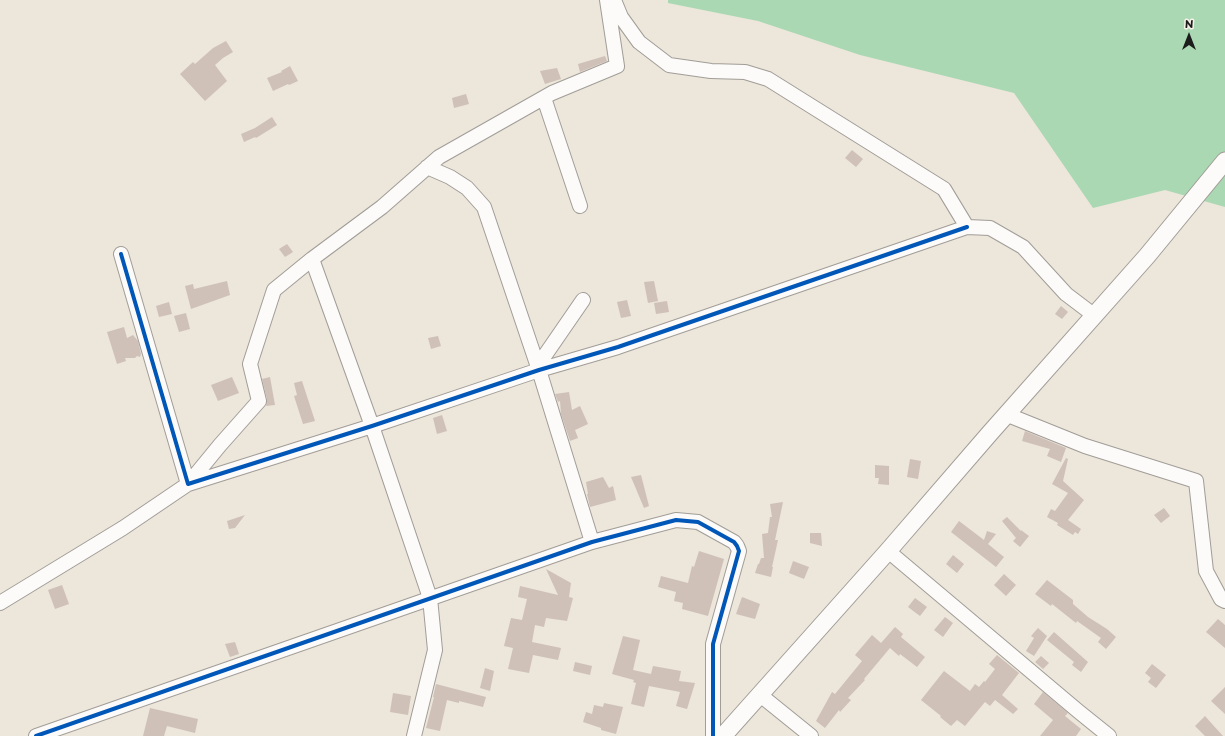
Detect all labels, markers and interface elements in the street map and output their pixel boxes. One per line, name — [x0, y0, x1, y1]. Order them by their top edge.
text: N — [1185, 15, 1193, 32]
north arrow — [1169, 16, 1209, 56]

